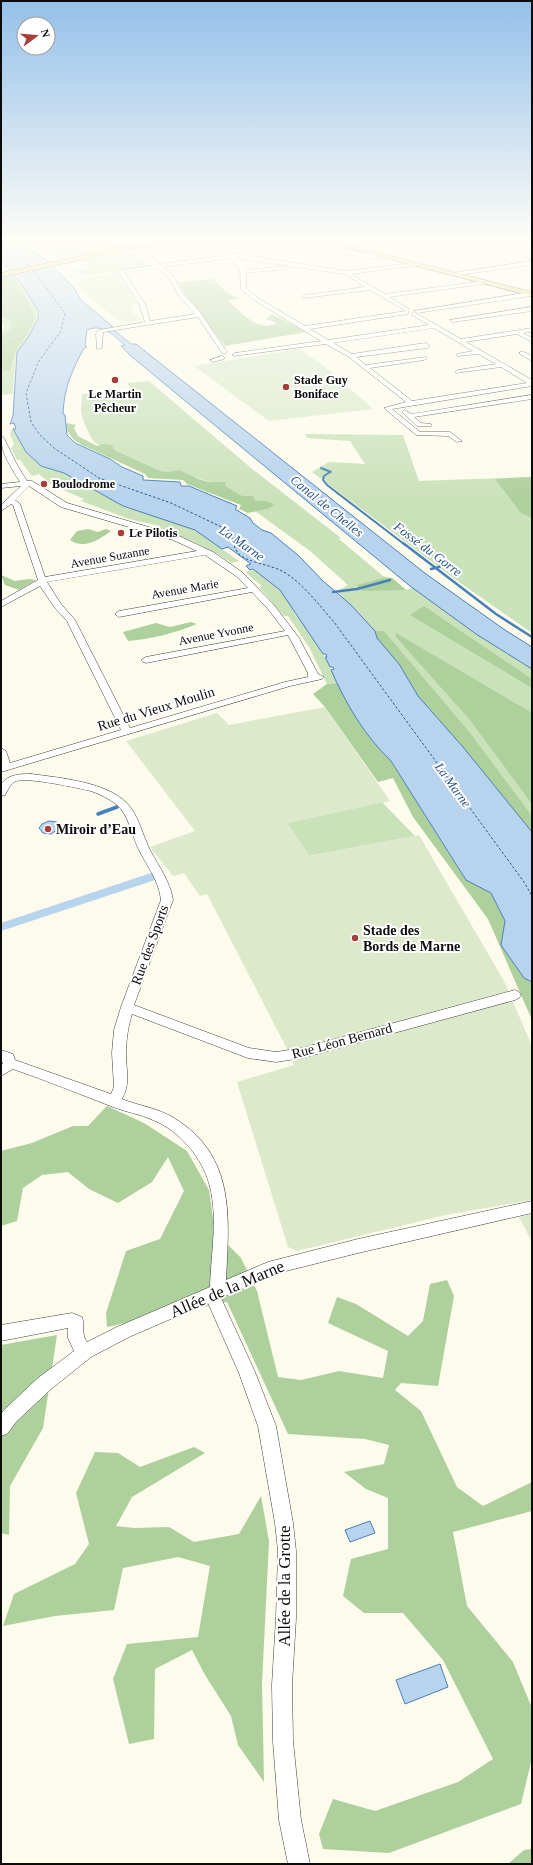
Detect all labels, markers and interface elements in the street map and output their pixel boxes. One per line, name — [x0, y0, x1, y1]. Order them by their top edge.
north arrow — [16, 16, 56, 56]
text: N — [39, 28, 52, 39]
place label: Stade Guy Boniface — [294, 373, 348, 401]
marker: Le Martin Pêcheur — [110, 375, 120, 385]
marker: Stade Guy Boniface — [281, 382, 291, 392]
place label: Le Martin Pêcheur — [89, 387, 142, 415]
water label: Canal de Chelles — [287, 472, 367, 540]
place label: Boulodrome — [52, 477, 116, 491]
marker: Boulodrome — [39, 479, 49, 489]
water label: Fossé du Gorre — [390, 518, 465, 580]
water label: La Marne — [216, 521, 268, 564]
place label: Le Pilotis — [129, 526, 178, 540]
marker: Le Pilotis — [116, 528, 126, 538]
street label: Avenue Suzanne — [69, 543, 151, 571]
street label: Avenue Marie — [150, 576, 220, 602]
street label: Avenue Yvonne — [177, 620, 255, 648]
street label: Rue du Vieux Moulin — [96, 684, 216, 734]
water label: La Marne — [431, 759, 474, 810]
place label: Miroir d’Eau — [56, 822, 136, 837]
marker: Miroir d’Eau — [43, 824, 53, 834]
street label: Rue des Sports — [129, 903, 171, 987]
place label: Stade des Bords de Marne — [363, 923, 460, 954]
marker: Stade des Bords de Marne — [350, 933, 360, 943]
street label: Rue Léon Bernard — [290, 1020, 394, 1062]
street label: Allée de la Marne — [167, 1256, 287, 1322]
street label: Allée de la Grotte — [275, 1525, 294, 1647]

